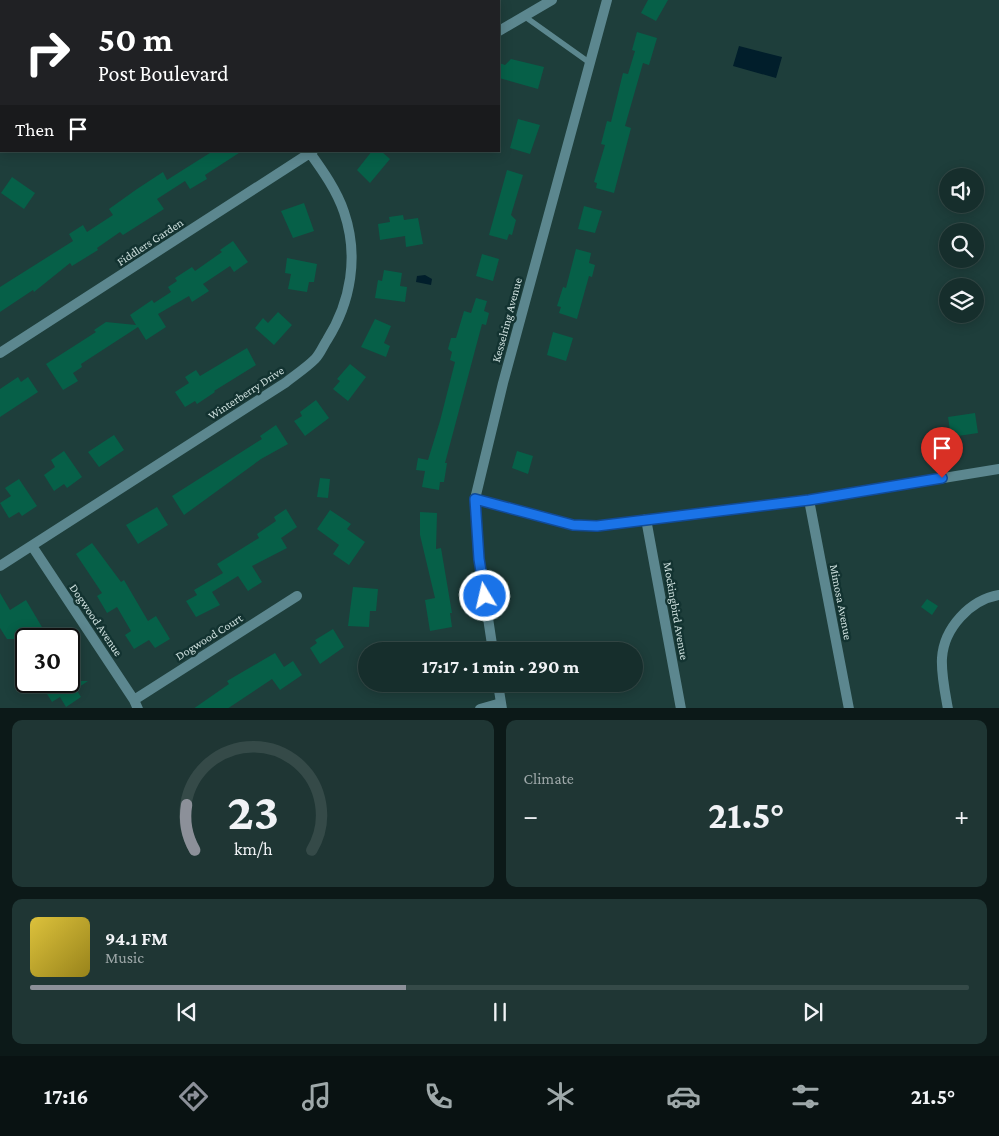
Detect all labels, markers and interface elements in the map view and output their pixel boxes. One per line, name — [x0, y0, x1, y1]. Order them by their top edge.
icon: right — [15, 20, 80, 85]
text: 50 m — [98, 20, 173, 59]
text: Post Boulevard — [98, 61, 229, 86]
icon: arrive — [64, 115, 92, 143]
text: Then — [15, 119, 54, 140]
map controls — [939, 168, 984, 323]
button: sound — [939, 168, 984, 213]
street label: Fiddlers Garden — [114, 215, 186, 269]
button: search — [939, 223, 984, 268]
street label: Kesselring Avenue — [489, 276, 525, 364]
button: layers — [939, 278, 984, 323]
street label: Winterberry Drive — [205, 363, 287, 423]
pin — [921, 427, 963, 478]
icon: arrive — [928, 434, 956, 462]
street label: Mockingbird Avenue — [660, 561, 692, 661]
street label: Mimosa Avenue — [827, 563, 855, 641]
position arrow — [458, 569, 510, 621]
street label: Dogwood Avenue — [67, 581, 125, 659]
street label: Dogwood Court — [173, 610, 246, 663]
speed limit sign: 30 — [15, 628, 80, 693]
text: 17:17 · 1 min · 290 m — [422, 656, 579, 677]
text: Climate — [524, 770, 574, 787]
text: 23 — [227, 782, 279, 840]
text: 21.5° — [708, 794, 785, 836]
text: − — [524, 800, 538, 831]
text: + — [954, 800, 969, 831]
text: km/h — [233, 839, 272, 859]
text: 94.1 FM — [105, 928, 168, 949]
text: Music — [105, 949, 144, 966]
icon: previous — [173, 998, 201, 1026]
icon: pause — [486, 998, 514, 1026]
icon: next — [799, 998, 827, 1026]
icon: directions — [176, 1079, 211, 1114]
icon: music — [299, 1079, 334, 1114]
icon: phone — [421, 1079, 456, 1114]
icon: climate — [543, 1079, 578, 1114]
icon: car — [666, 1079, 701, 1114]
icon: filters — [788, 1079, 823, 1114]
text: 17:16 — [44, 1084, 89, 1109]
text: 21.5° — [911, 1084, 955, 1109]

